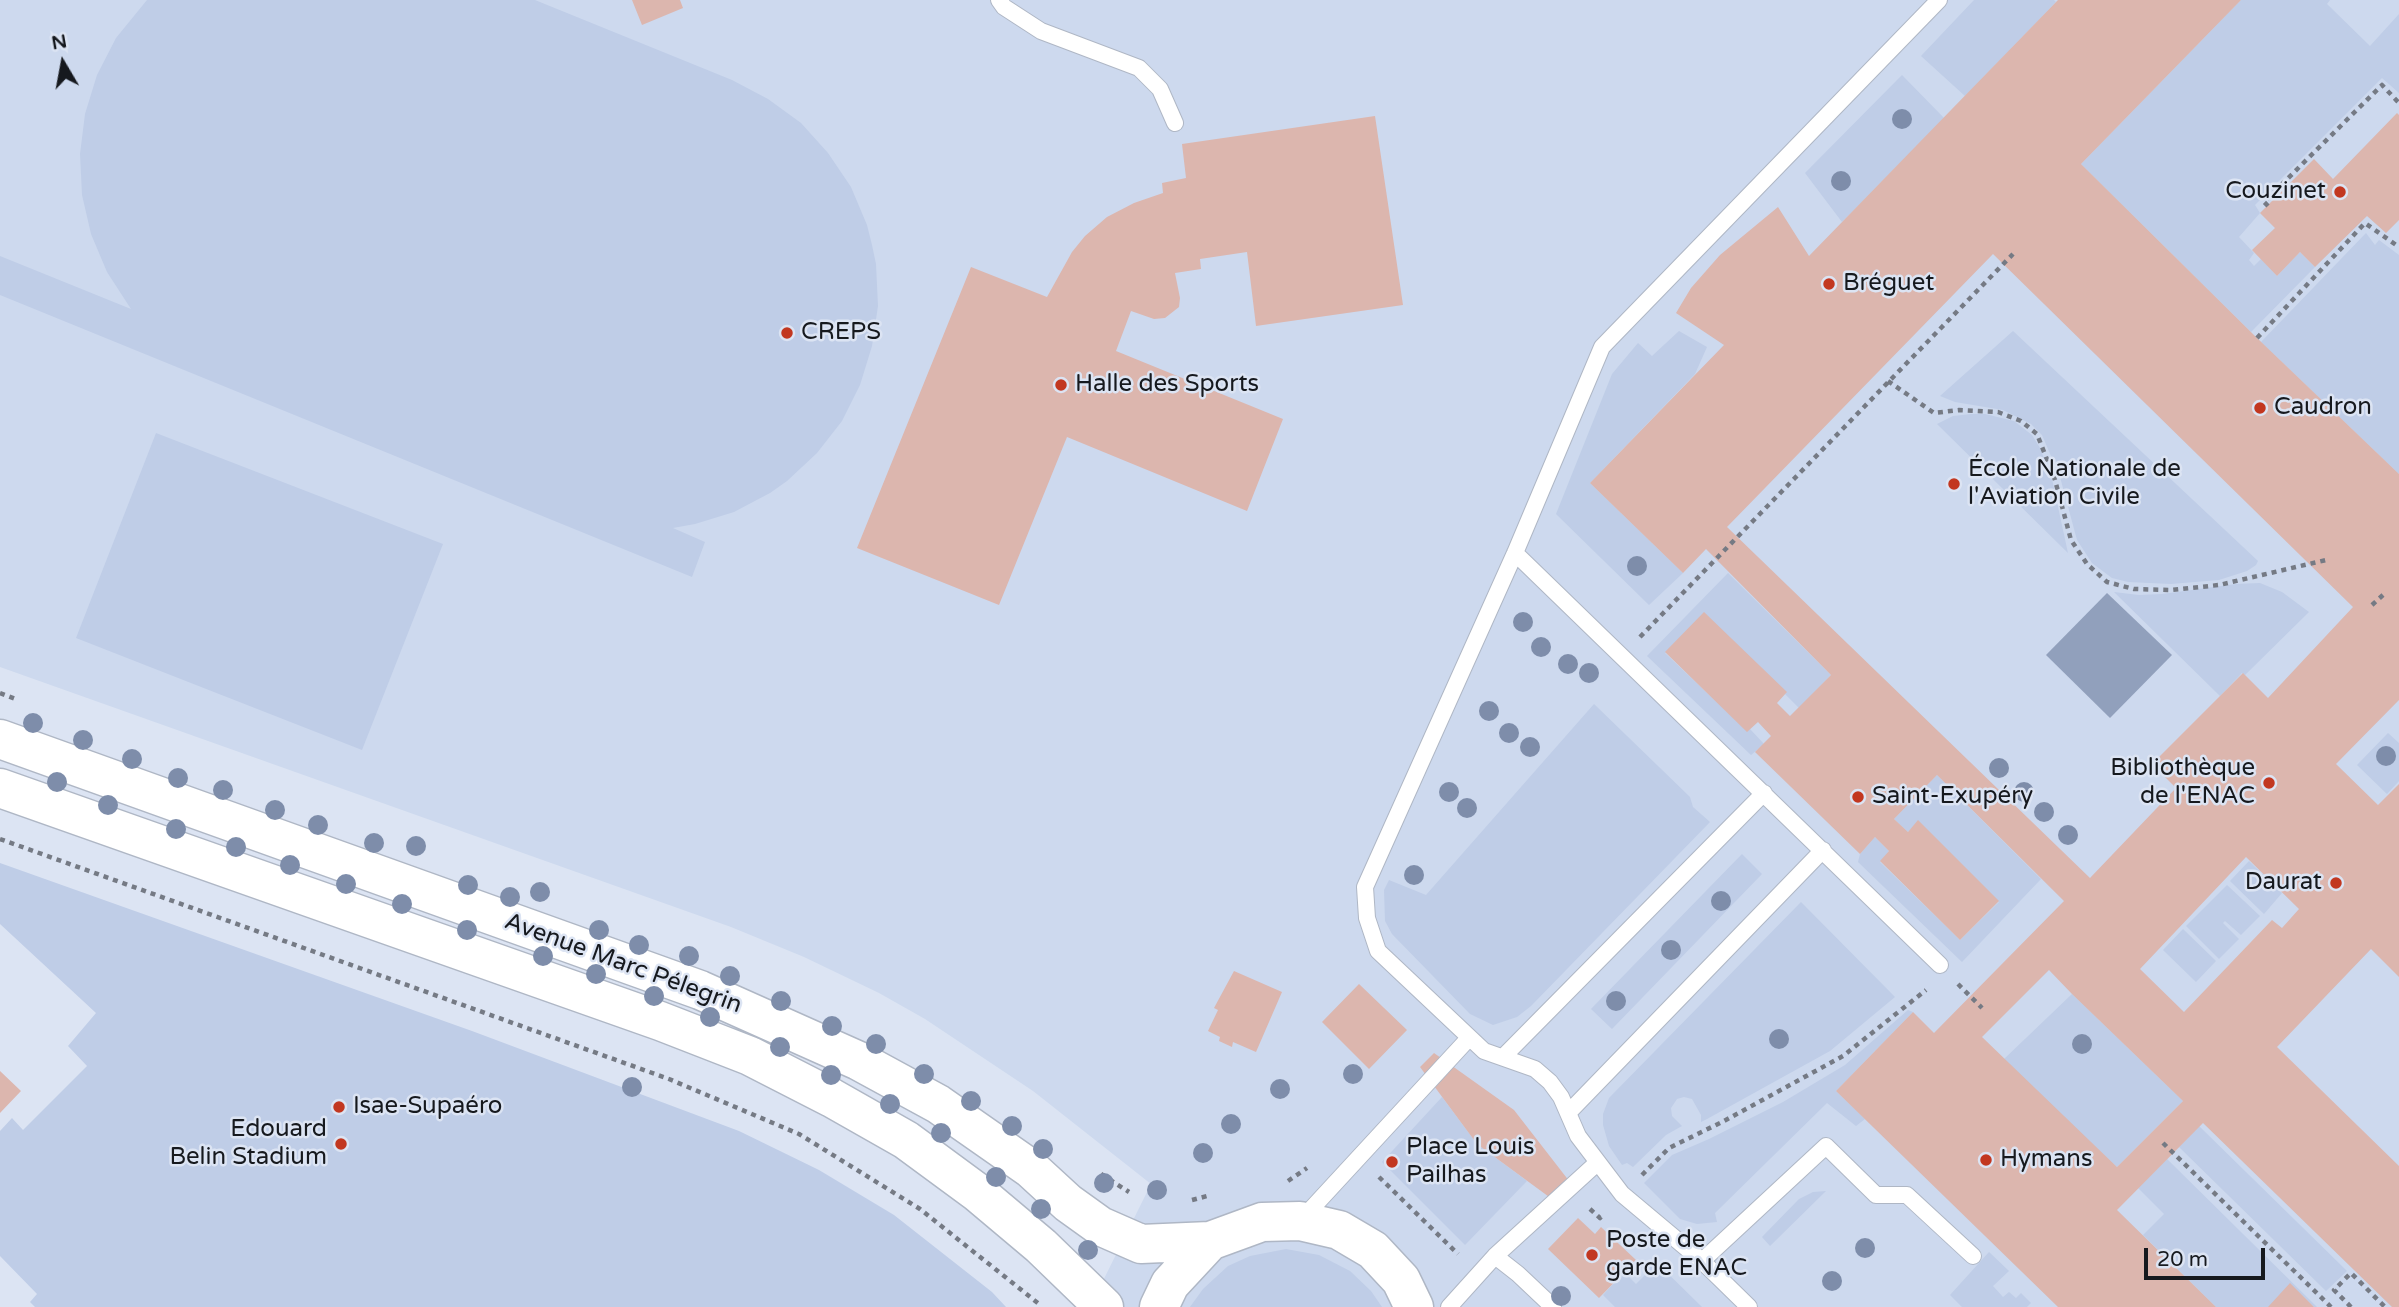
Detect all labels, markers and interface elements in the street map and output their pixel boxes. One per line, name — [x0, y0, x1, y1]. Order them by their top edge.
north arrow — [28, 28, 98, 98]
text: N — [50, 30, 69, 54]
place label: Couzinet — [2225, 178, 2326, 206]
marker: Couzinet — [2332, 184, 2348, 200]
place label: Bréguet — [1843, 270, 1934, 298]
marker: Bréguet — [1821, 276, 1837, 292]
place label: CREPS — [801, 319, 881, 347]
marker: CREPS — [779, 325, 795, 341]
place label: Halle des Sports — [1075, 371, 1259, 399]
marker: Halle des Sports — [1053, 377, 1069, 393]
place label: Caudron — [2274, 394, 2372, 422]
marker: Caudron — [2252, 400, 2268, 416]
place label: École Nationale de l'Aviation Civile — [1968, 456, 2181, 512]
marker: École Nationale de l'Aviation Civile — [1946, 476, 1962, 492]
place label: Bibliothèque de l'ENAC — [2110, 755, 2255, 811]
marker: Bibliothèque de l'ENAC — [2261, 775, 2277, 791]
place label: Saint-Exupéry — [1872, 783, 2033, 811]
marker: Saint-Exupéry — [1850, 789, 1866, 805]
place label: Daurat — [2245, 869, 2322, 897]
marker: Daurat — [2328, 875, 2344, 891]
street label: Avenue Marc Pélegrin — [500, 908, 746, 1020]
place label: Isae-Supaéro — [353, 1093, 502, 1121]
marker: Isae-Supaéro — [331, 1099, 347, 1115]
place label: Edouard Belin Stadium — [169, 1116, 327, 1172]
place label: Place Louis Pailhas — [1406, 1134, 1534, 1190]
marker: Edouard Belin Stadium — [333, 1136, 349, 1152]
place label: Hymans — [2000, 1146, 2092, 1174]
marker: Hymans — [1978, 1152, 1994, 1168]
marker: Place Louis Pailhas — [1384, 1154, 1400, 1170]
place label: Poste de garde ENAC — [1606, 1227, 1747, 1283]
scale bar — [2147, 1234, 2268, 1278]
marker: Poste de garde ENAC — [1584, 1247, 1600, 1263]
text: 20 m — [2157, 1247, 2208, 1272]

